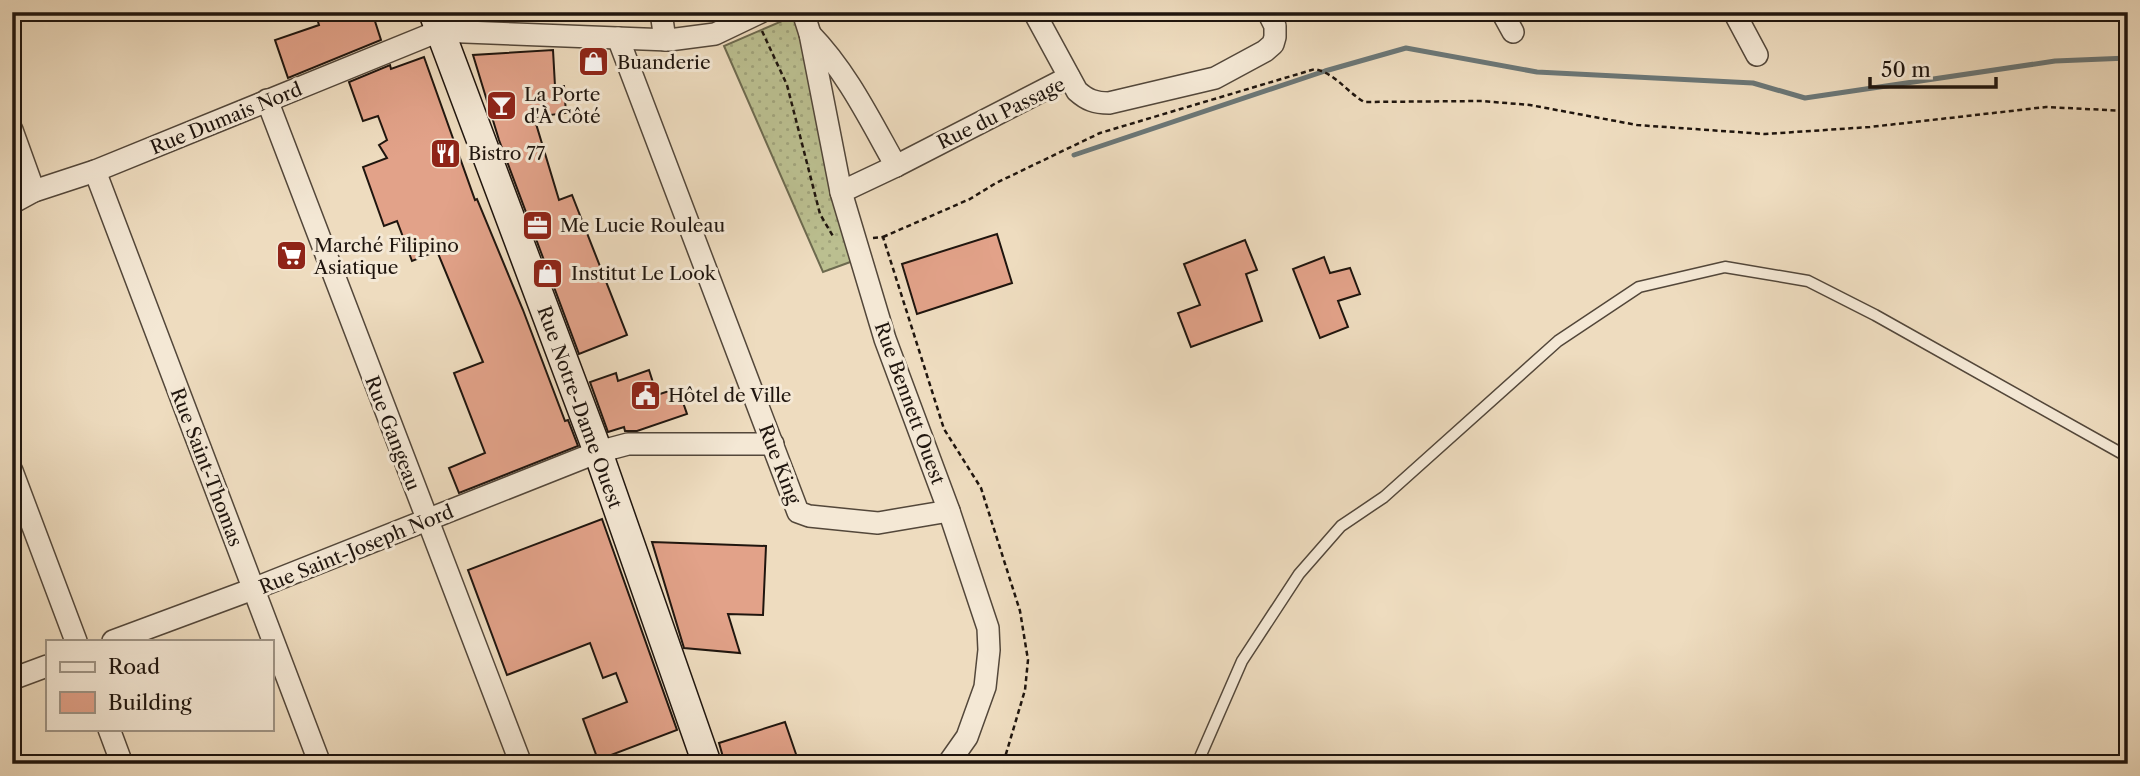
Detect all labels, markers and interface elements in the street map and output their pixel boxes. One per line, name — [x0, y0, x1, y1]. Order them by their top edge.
shop icon: Buanderie — [577, 45, 611, 79]
scale bar — [1870, 46, 1996, 90]
place label: Buanderie — [617, 51, 711, 74]
text: 50 m — [1881, 57, 1931, 82]
street label: Rue du Passage — [934, 73, 1069, 154]
street label: Rue Dumais Nord — [147, 77, 306, 159]
place label: La Porte d'À Côté — [524, 83, 601, 128]
bar icon: La Porte d'À Côté — [484, 88, 518, 122]
restaurant icon: Bistro 77 — [428, 136, 462, 170]
place label: Bistro 77 — [468, 142, 546, 165]
office icon: Me Lucie Rouleau — [520, 208, 554, 242]
place label: Me Lucie Rouleau — [560, 214, 725, 237]
place label: Marché Filipino Asiatique — [313, 234, 459, 279]
supermarket icon: Marché Filipino Asiatique — [274, 239, 308, 273]
shop icon: Institut Le Look — [531, 256, 565, 290]
place label: Institut Le Look — [571, 262, 717, 285]
street label: Rue Notre-Dame Ouest — [532, 303, 627, 512]
street label: Rue Bennett Ouest — [869, 319, 950, 488]
street label: Rue Gangeau — [360, 373, 425, 494]
public building icon: Hôtel de Ville — [628, 378, 662, 412]
place label: Hôtel de Ville — [668, 384, 792, 407]
street label: Rue Saint-Thomas — [166, 385, 247, 550]
street label: Rue King — [754, 421, 806, 508]
street label: Rue Saint-Joseph Nord — [256, 500, 457, 599]
legend — [46, 640, 273, 730]
text: Road — [108, 654, 160, 679]
text: Building — [108, 690, 193, 715]

